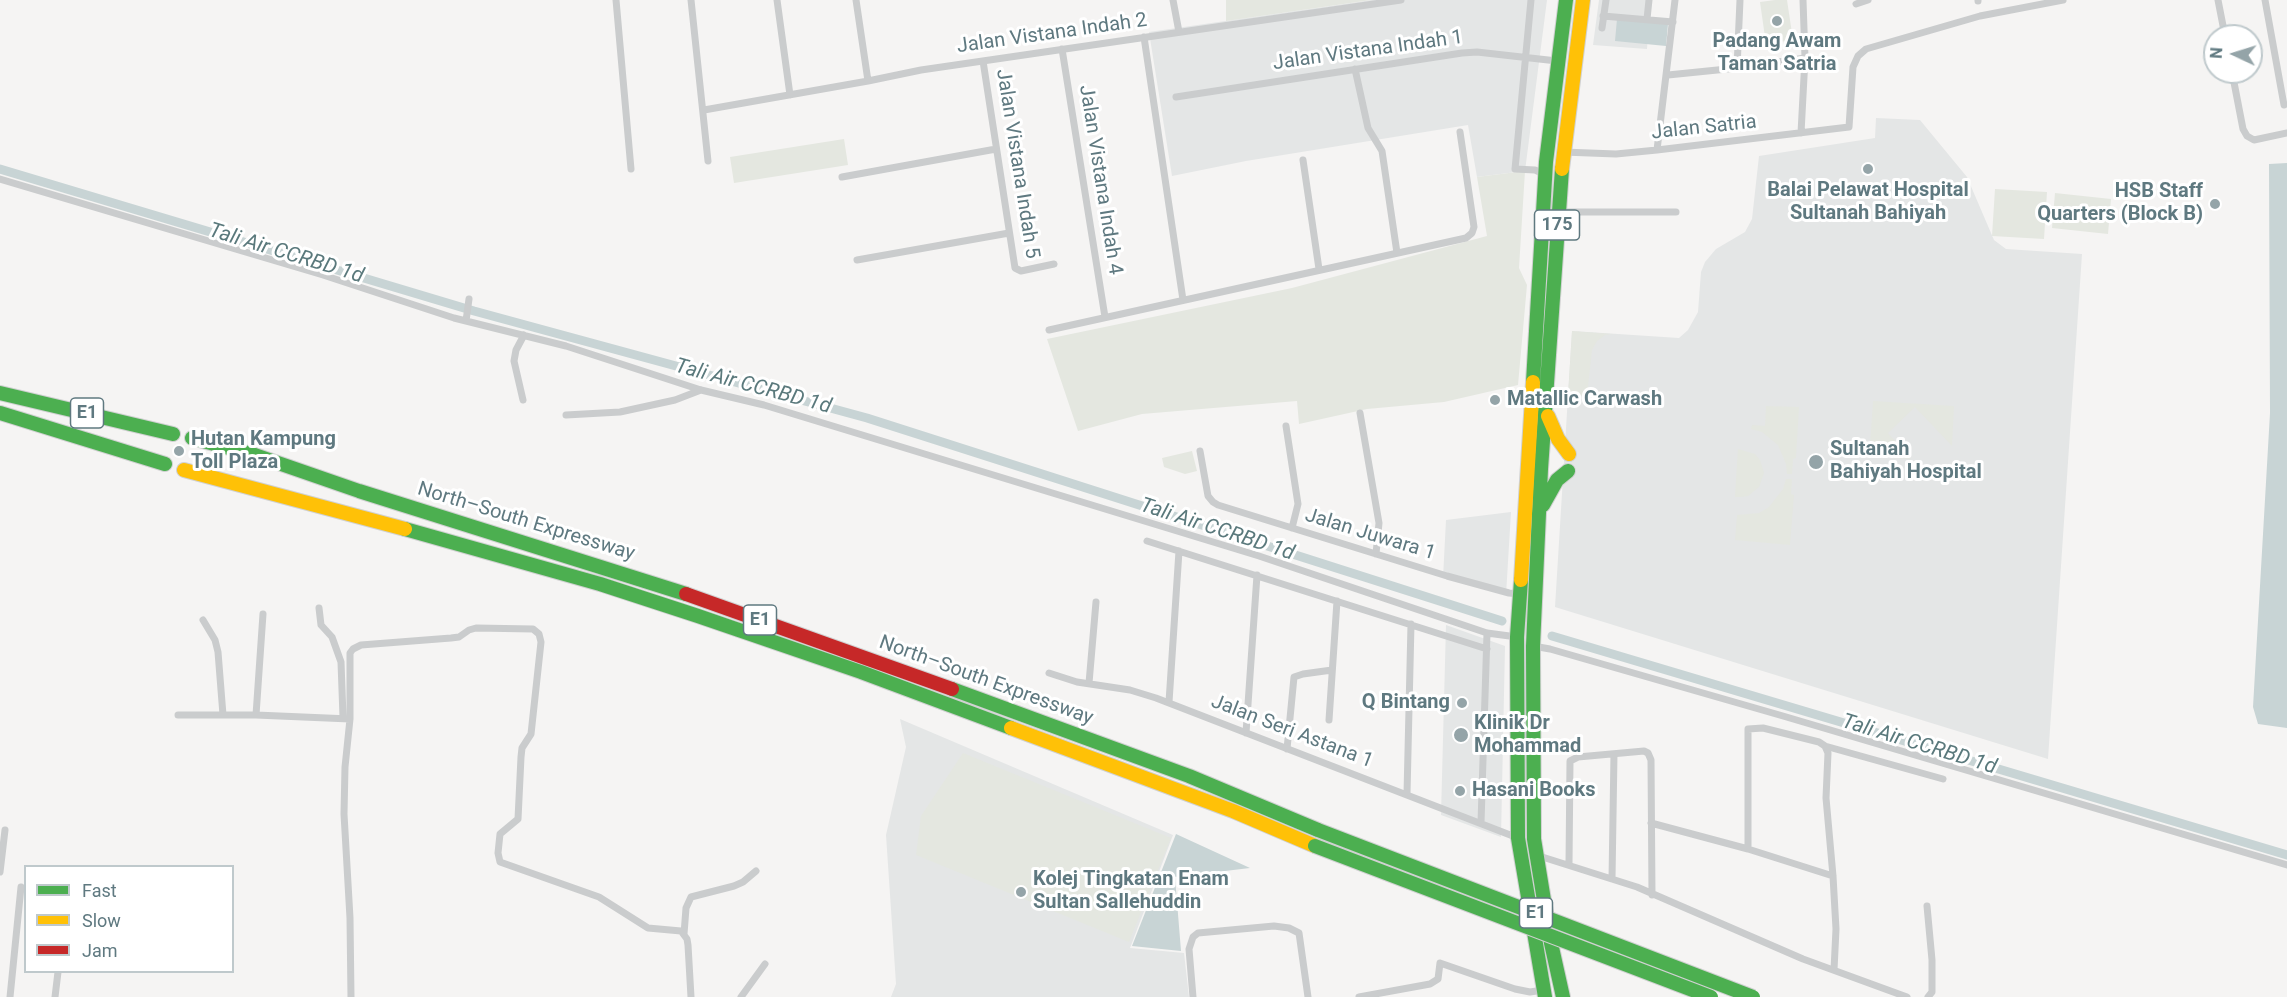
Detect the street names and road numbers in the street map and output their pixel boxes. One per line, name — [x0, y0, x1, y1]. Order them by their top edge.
street label: Jalan Vistana Indah 2 — [955, 9, 1149, 59]
street label: Jalan Vistana Indah 1 — [1271, 26, 1465, 76]
street label: Jalan Vistana Indah 5 — [990, 67, 1044, 261]
street label: Jalan Vistana Indah 4 — [1073, 83, 1127, 277]
street label: Jalan Satria — [1650, 111, 1758, 145]
road number: 175 — [1534, 210, 1580, 240]
road number: E1 — [70, 398, 104, 428]
street label: North–South Expressway — [414, 477, 638, 567]
street label: Jalan Juwara 1 — [1302, 504, 1438, 566]
road number: E1 — [744, 605, 777, 635]
street label: North–South Expressway — [876, 631, 1096, 731]
street label: Jalan Seri Astana 1 — [1208, 690, 1376, 774]
road number: E1 — [1520, 898, 1552, 928]

